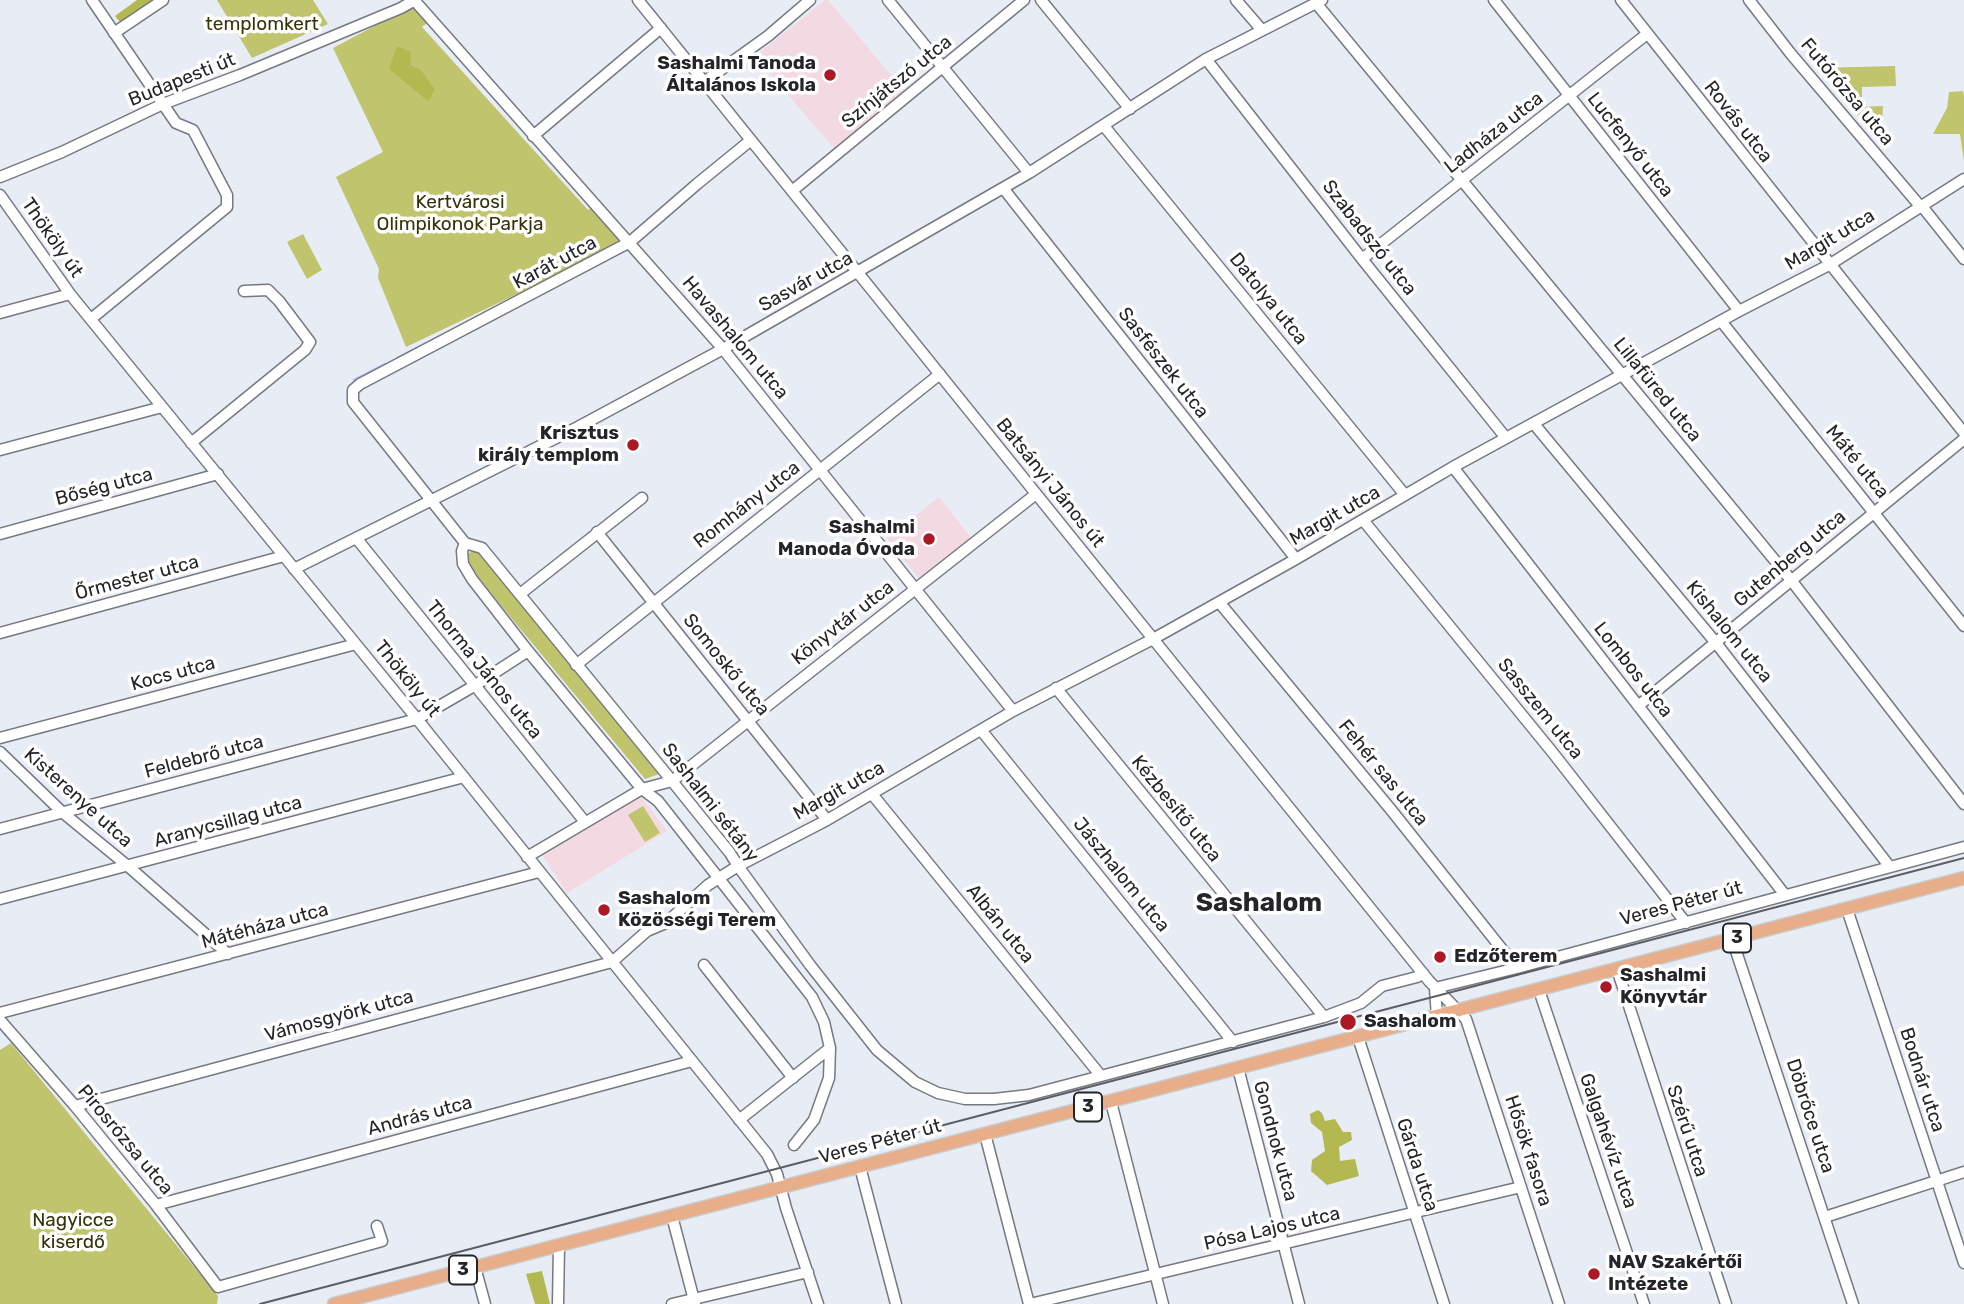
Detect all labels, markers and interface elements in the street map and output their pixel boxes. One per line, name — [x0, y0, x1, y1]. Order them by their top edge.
park label: templomkert — [205, 14, 319, 36]
street label: Színjátszó utca — [837, 31, 957, 133]
street label: Futórózsa utca — [1796, 34, 1898, 150]
street label: Budapesti út — [125, 48, 239, 112]
place label: Sashalmi Tanoda Általános Iskola — [657, 53, 816, 97]
marker: Sashalmi Tanoda Általános Iskola — [822, 67, 838, 83]
street label: Rovás utca — [1699, 76, 1777, 168]
street label: Ladháza utca — [1440, 87, 1548, 179]
street label: Lucfenyő utca — [1582, 88, 1678, 202]
street label: Szabadszó utca — [1317, 176, 1421, 300]
park label: Kertvárosi Olimpikonok Parkja — [377, 192, 543, 236]
street label: Thököly út — [16, 194, 88, 282]
street label: Margit utca — [1781, 204, 1879, 276]
street label: Karát utca — [509, 232, 601, 294]
street label: Sasvár utca — [755, 247, 857, 317]
street label: Datolya utca — [1224, 248, 1312, 350]
street label: Havashalom utca — [677, 272, 793, 404]
street label: Sasfészek utca — [1113, 303, 1213, 423]
street label: Lillafüred utca — [1608, 333, 1706, 447]
street label: Batsányi János út — [991, 414, 1109, 552]
street label: Máté utca — [1820, 421, 1894, 503]
place label: Krisztus király templom — [478, 423, 619, 467]
marker: Krisztus király templom — [625, 437, 641, 453]
street label: Romhány utca — [689, 456, 805, 554]
street label: Bőség utca — [53, 463, 155, 511]
street label: Margit utca — [1286, 481, 1384, 551]
street label: Gutenberg utca — [1730, 506, 1850, 612]
place label: Sashalmi Manoda Óvoda — [778, 517, 915, 561]
marker: Sashalmi Manoda Óvoda — [921, 531, 937, 547]
street label: Őrmester utca — [73, 551, 201, 605]
street label: Könyvtár utca — [787, 576, 899, 670]
street label: Kishalom utca — [1681, 576, 1777, 688]
street label: Thorma János utca — [421, 596, 547, 744]
street label: Somoskő utca — [678, 609, 774, 721]
street label: Lombos utca — [1589, 618, 1677, 722]
street label: Thököly út — [369, 636, 445, 722]
street label: Kocs utca — [128, 652, 218, 696]
street label: Sasszem utca — [1492, 654, 1588, 764]
street label: Fehér sas utca — [1333, 715, 1433, 831]
street label: Feldebrő utca — [142, 730, 266, 784]
street label: Sashalmi sétány — [656, 739, 764, 867]
street label: Kisterenye utca — [19, 743, 137, 853]
street label: Kézbesítő utca — [1126, 751, 1226, 867]
street label: Margit utca — [790, 757, 888, 825]
street label: Aranycsillag utca — [152, 791, 304, 853]
street label: Jászhalom utca — [1068, 813, 1174, 937]
street label: Veres Péter út — [1617, 877, 1745, 931]
street label: Albán utca — [961, 880, 1039, 968]
district label: Sashalom — [1196, 887, 1322, 919]
place label: Sashalom Közösségi Terem — [618, 888, 776, 932]
street label: Mátéháza utca — [199, 898, 331, 954]
marker: Sashalom Közösségi Terem — [596, 902, 612, 918]
road number: 3 — [1723, 923, 1751, 953]
place label: Edzőterem — [1454, 946, 1557, 968]
marker: Edzőterem — [1432, 949, 1448, 965]
place label: Sashalmi Könyvtár — [1620, 965, 1707, 1009]
marker: Sashalmi Könyvtár — [1598, 979, 1614, 995]
street label: Vámosgyörk utca — [262, 985, 416, 1047]
place label: Sashalom — [1364, 1011, 1456, 1033]
marker: Sashalom — [1338, 1012, 1358, 1032]
street label: Bodnár utca — [1894, 1025, 1950, 1135]
street label: Döbrőce utca — [1781, 1056, 1839, 1176]
street label: Galgahévíz utca — [1574, 1071, 1642, 1211]
street label: Gondnok utca — [1248, 1078, 1302, 1204]
street label: Pirosrózsa utca — [72, 1080, 178, 1200]
street label: Szérű utca — [1661, 1082, 1713, 1180]
street label: András utca — [365, 1091, 475, 1141]
road number: 3 — [1074, 1092, 1102, 1122]
street label: Hősök fasora — [1499, 1093, 1557, 1209]
street label: Veres Péter út — [816, 1115, 944, 1169]
street label: Gárda utca — [1391, 1115, 1443, 1215]
street label: Pósa Lajos utca — [1202, 1202, 1342, 1256]
park label: Nagyicce kiserdő — [32, 1210, 114, 1254]
place label: NAV Szakértői Intézete — [1608, 1252, 1742, 1296]
road number: 3 — [449, 1255, 477, 1284]
marker: NAV Szakértői Intézete — [1586, 1266, 1602, 1282]

